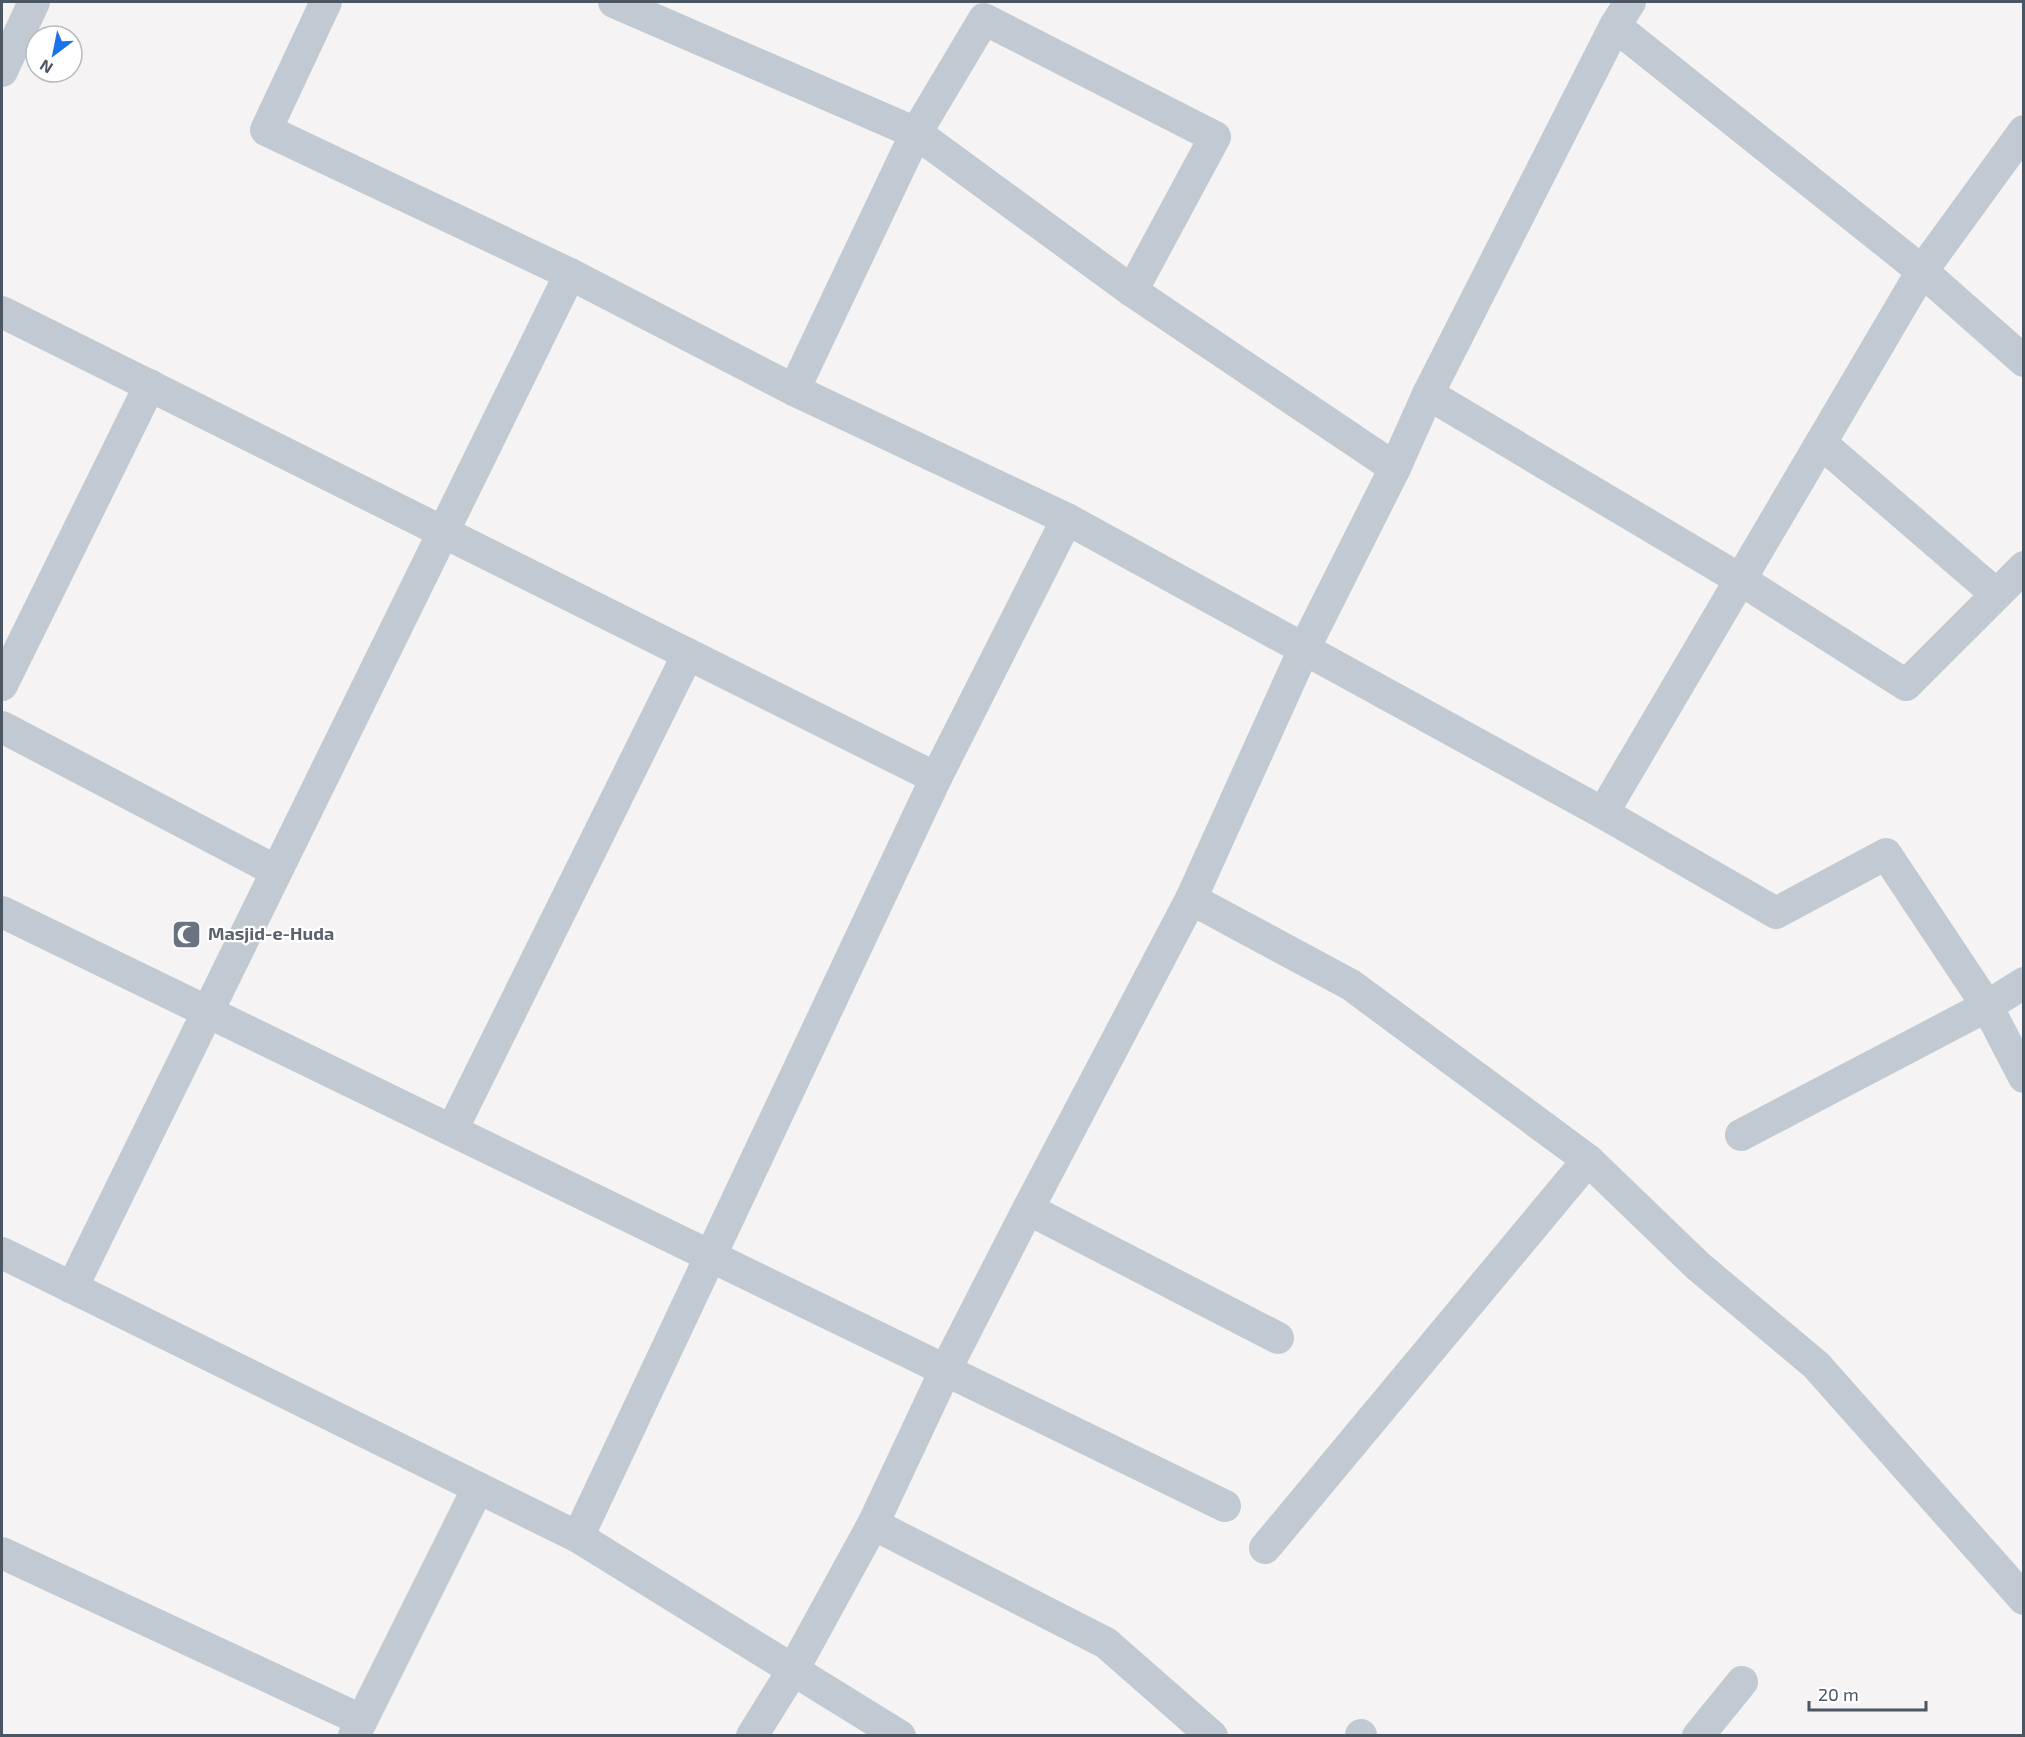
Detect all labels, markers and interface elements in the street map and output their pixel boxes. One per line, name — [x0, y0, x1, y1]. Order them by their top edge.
north arrow — [24, 24, 84, 84]
text: N — [36, 56, 56, 78]
mosque icon: Masjid-e-Huda — [171, 918, 203, 950]
place label: Masjid-e-Huda — [208, 922, 334, 944]
scale bar — [1809, 1674, 1926, 1712]
text: 20 m — [1818, 1683, 1859, 1705]

